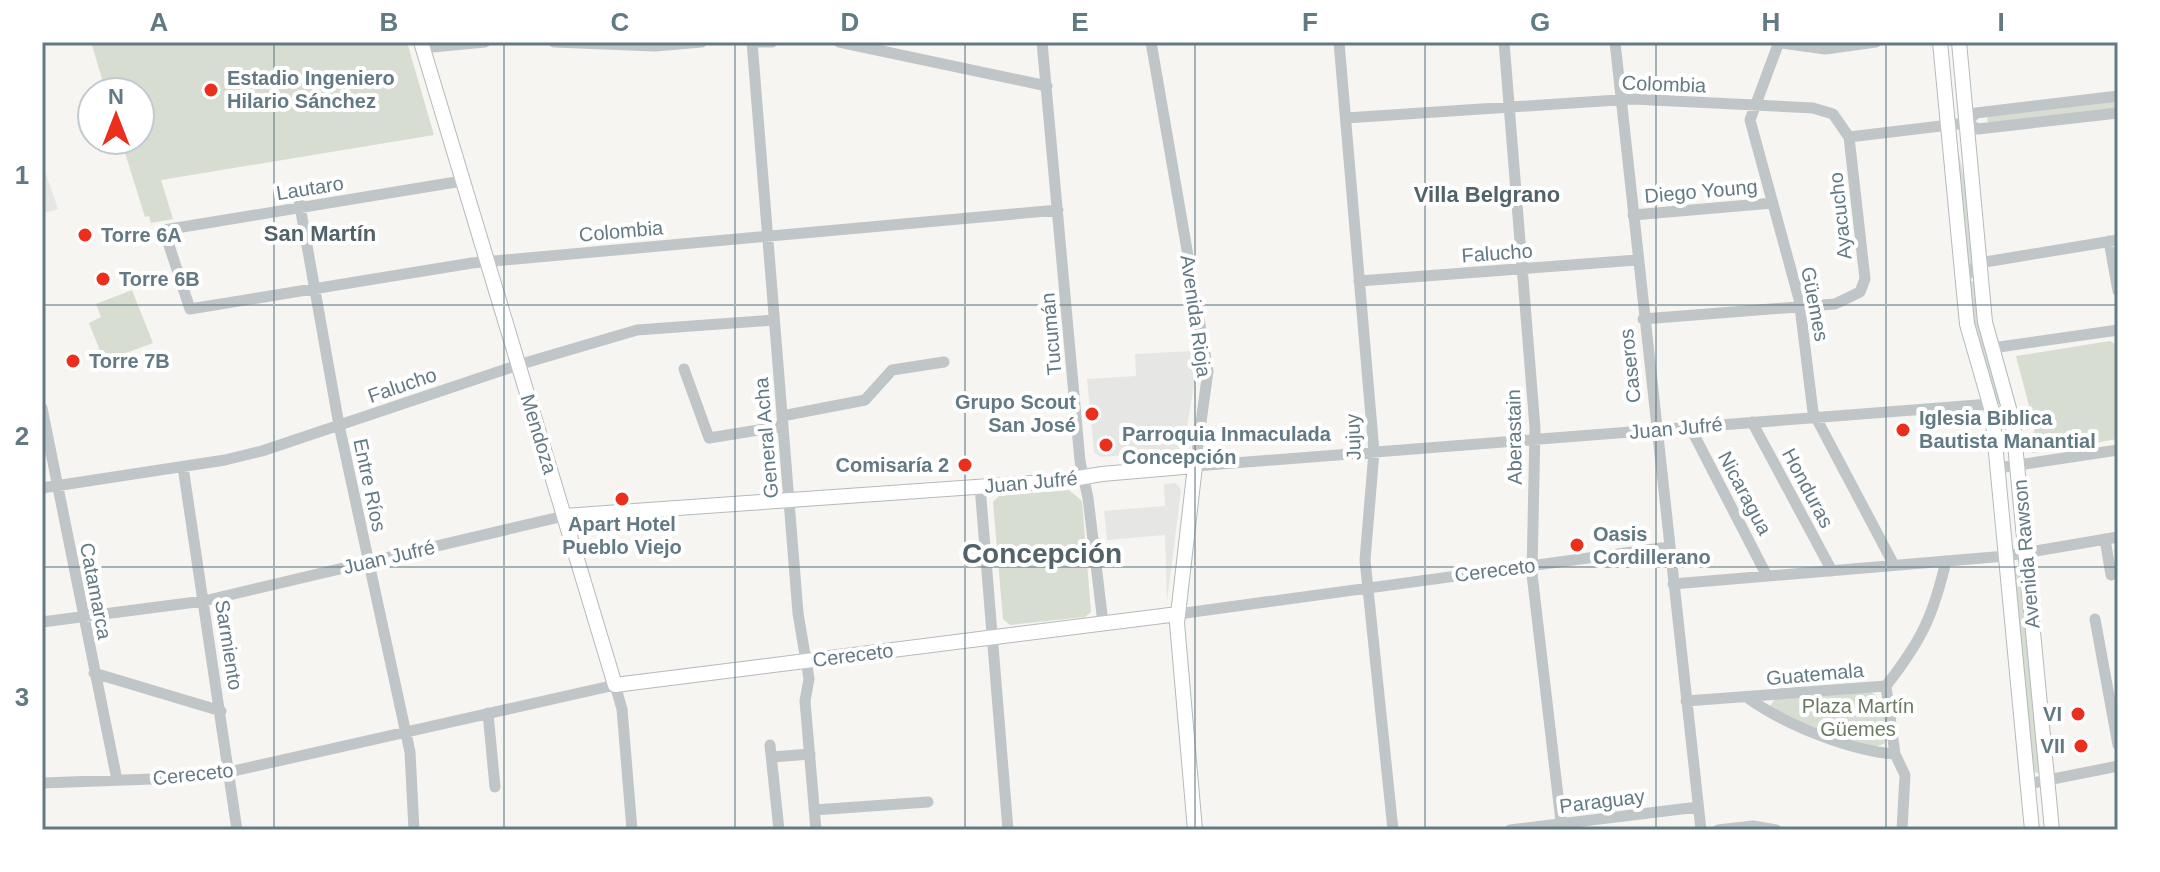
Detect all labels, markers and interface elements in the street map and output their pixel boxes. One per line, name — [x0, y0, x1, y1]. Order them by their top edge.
text: A — [150, 7, 169, 37]
text: B — [380, 7, 398, 37]
text: C — [611, 7, 630, 37]
text: D — [841, 7, 859, 37]
text: E — [1071, 7, 1089, 37]
text: F — [1302, 7, 1318, 37]
text: G — [1530, 7, 1550, 37]
text: H — [1762, 7, 1780, 37]
text: I — [1997, 7, 2005, 37]
place label: Estadio Ingeniero Hilario Sánchez — [227, 67, 395, 112]
street label: Colombia — [1621, 72, 1707, 96]
north arrow — [76, 76, 156, 156]
marker: Estadio Ingeniero Hilario Sánchez — [202, 81, 220, 99]
text: N — [108, 84, 124, 109]
text: 1 — [15, 160, 29, 190]
street label: Ayacucho — [1824, 171, 1856, 261]
street label: Lautaro — [275, 172, 345, 204]
street label: Diego Young — [1644, 175, 1758, 207]
district label: Villa Belgrano — [1414, 182, 1560, 207]
street label: Colombia — [578, 216, 665, 246]
district label: San Martín — [264, 221, 376, 246]
place label: Torre 6A — [101, 224, 182, 246]
marker: Torre 6A — [76, 226, 94, 244]
street label: Falucho — [1461, 240, 1533, 266]
street label: Avenida Rioja — [1177, 254, 1216, 379]
street label: Güemes — [1797, 265, 1833, 343]
place label: Torre 6B — [119, 268, 200, 290]
marker: Torre 6B — [94, 270, 112, 288]
street label: Tucumán — [1036, 292, 1066, 376]
street label: Caseros — [1615, 328, 1645, 404]
place label: Torre 7B — [89, 350, 170, 372]
marker: Torre 7B — [64, 352, 82, 370]
street label: Falucho — [365, 363, 439, 407]
street label: General Acha — [750, 376, 782, 499]
street label: Aberastain — [1502, 389, 1526, 485]
street label: Mendoza — [516, 391, 562, 477]
place label: Grupo Scout San José — [955, 391, 1076, 436]
marker: Grupo Scout San José — [1083, 405, 1101, 423]
place label: Iglesia Biblica Bautista Manantial — [1919, 407, 2096, 452]
street label: Jujuy — [1341, 413, 1365, 461]
street label: Juan Jufré — [1629, 413, 1723, 443]
text: 2 — [15, 421, 29, 451]
marker: Iglesia Biblica Bautista Manantial — [1894, 421, 1912, 439]
place label: Parroquia Inmaculada Concepción — [1122, 423, 1332, 468]
marker: Parroquia Inmaculada Concepción — [1097, 436, 1115, 454]
street label: Entre Ríos — [349, 437, 391, 533]
street label: Honduras — [1778, 445, 1838, 531]
street label: Nicaragua — [1714, 448, 1777, 539]
place label: Comisaría 2 — [836, 454, 949, 476]
marker: Comisaría 2 — [956, 456, 974, 474]
street label: Juan Jufré — [984, 467, 1078, 497]
street label: Avenida Rawson — [2009, 478, 2043, 630]
marker: Apart Hotel Pueblo Viejo — [613, 490, 631, 508]
place label: Apart Hotel Pueblo Viejo — [562, 513, 682, 558]
place label: Oasis Cordillerano — [1593, 523, 1711, 568]
street label: Juan Jufré — [341, 536, 437, 578]
marker: Oasis Cordillerano — [1568, 536, 1586, 554]
district label: Concepción — [962, 538, 1122, 569]
street label: Catamarca — [76, 541, 116, 642]
street label: Cereceto — [1453, 554, 1537, 586]
street label: Sarmiento — [211, 598, 247, 692]
street label: Cereceto — [811, 639, 895, 671]
street label: Guatemala — [1765, 659, 1866, 689]
text: 3 — [15, 682, 29, 712]
park label: Plaza Martín Güemes — [1802, 695, 1914, 740]
place label: VI — [2043, 703, 2062, 725]
marker: VI — [2069, 705, 2087, 723]
place label: VII — [2041, 735, 2065, 757]
marker: VII — [2072, 737, 2090, 755]
street label: Cereceto — [151, 759, 235, 789]
street label: Paraguay — [1558, 785, 1646, 817]

